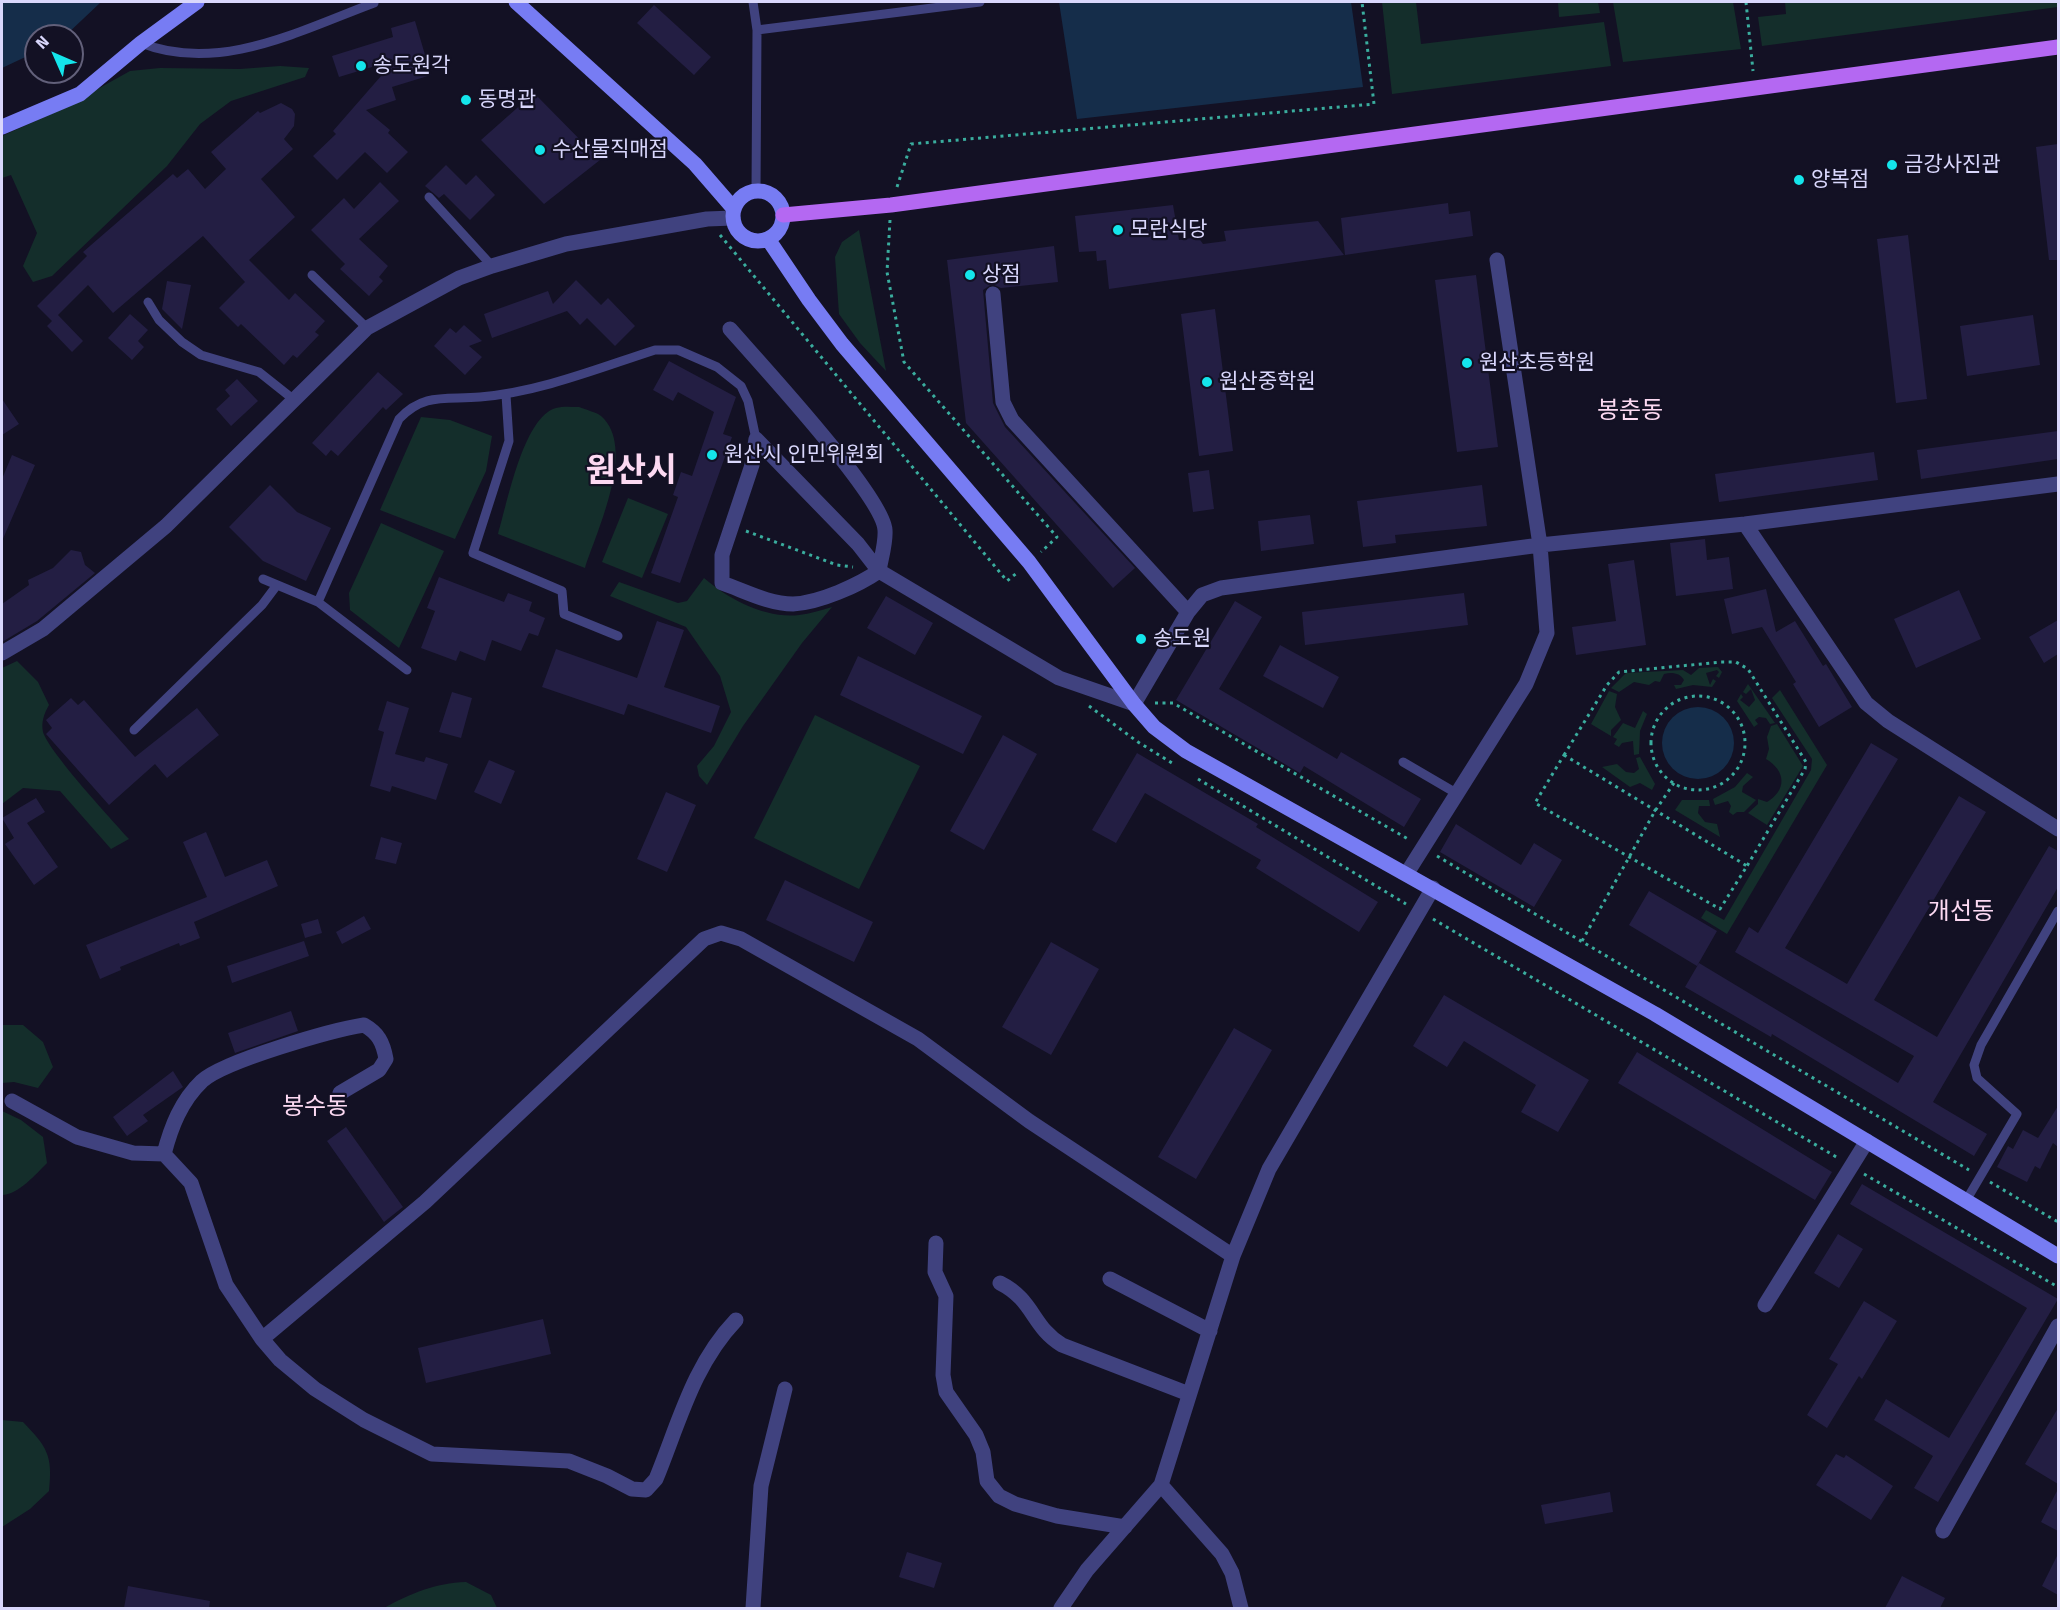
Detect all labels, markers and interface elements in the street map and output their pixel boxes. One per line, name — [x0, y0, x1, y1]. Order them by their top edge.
north arrow — [24, 24, 84, 84]
text: N — [32, 32, 53, 53]
place label: 송도원각 — [373, 53, 450, 79]
marker: 송도원각 — [354, 59, 368, 73]
place label: 동명관 — [478, 87, 536, 113]
marker: 동명관 — [459, 93, 473, 107]
place label: 수산물직매점 — [552, 137, 668, 163]
marker: 수산물직매점 — [533, 143, 547, 157]
place label: 금강사진관 — [1904, 152, 2001, 178]
marker: 금강사진관 — [1885, 158, 1899, 172]
place label: 양복점 — [1811, 167, 1869, 193]
marker: 양복점 — [1792, 173, 1806, 187]
place label: 모란식당 — [1130, 217, 1207, 243]
marker: 모란식당 — [1111, 223, 1125, 237]
place label: 상점 — [982, 262, 1021, 288]
marker: 상점 — [963, 268, 977, 282]
place label: 원산초등학원 — [1479, 350, 1595, 376]
marker: 원산초등학원 — [1460, 356, 1474, 370]
place label: 원산중학원 — [1219, 369, 1316, 395]
marker: 원산중학원 — [1200, 375, 1214, 389]
district label: 봉춘동 — [1597, 397, 1663, 425]
place label: 원산시 인민위원회 — [724, 442, 884, 468]
marker: 원산시 인민위원회 — [705, 448, 719, 462]
district label: 원산시 — [585, 452, 677, 492]
place label: 송도원 — [1153, 626, 1211, 652]
marker: 송도원 — [1134, 632, 1148, 646]
district label: 개선동 — [1928, 898, 1994, 926]
district label: 봉수동 — [282, 1093, 348, 1121]

